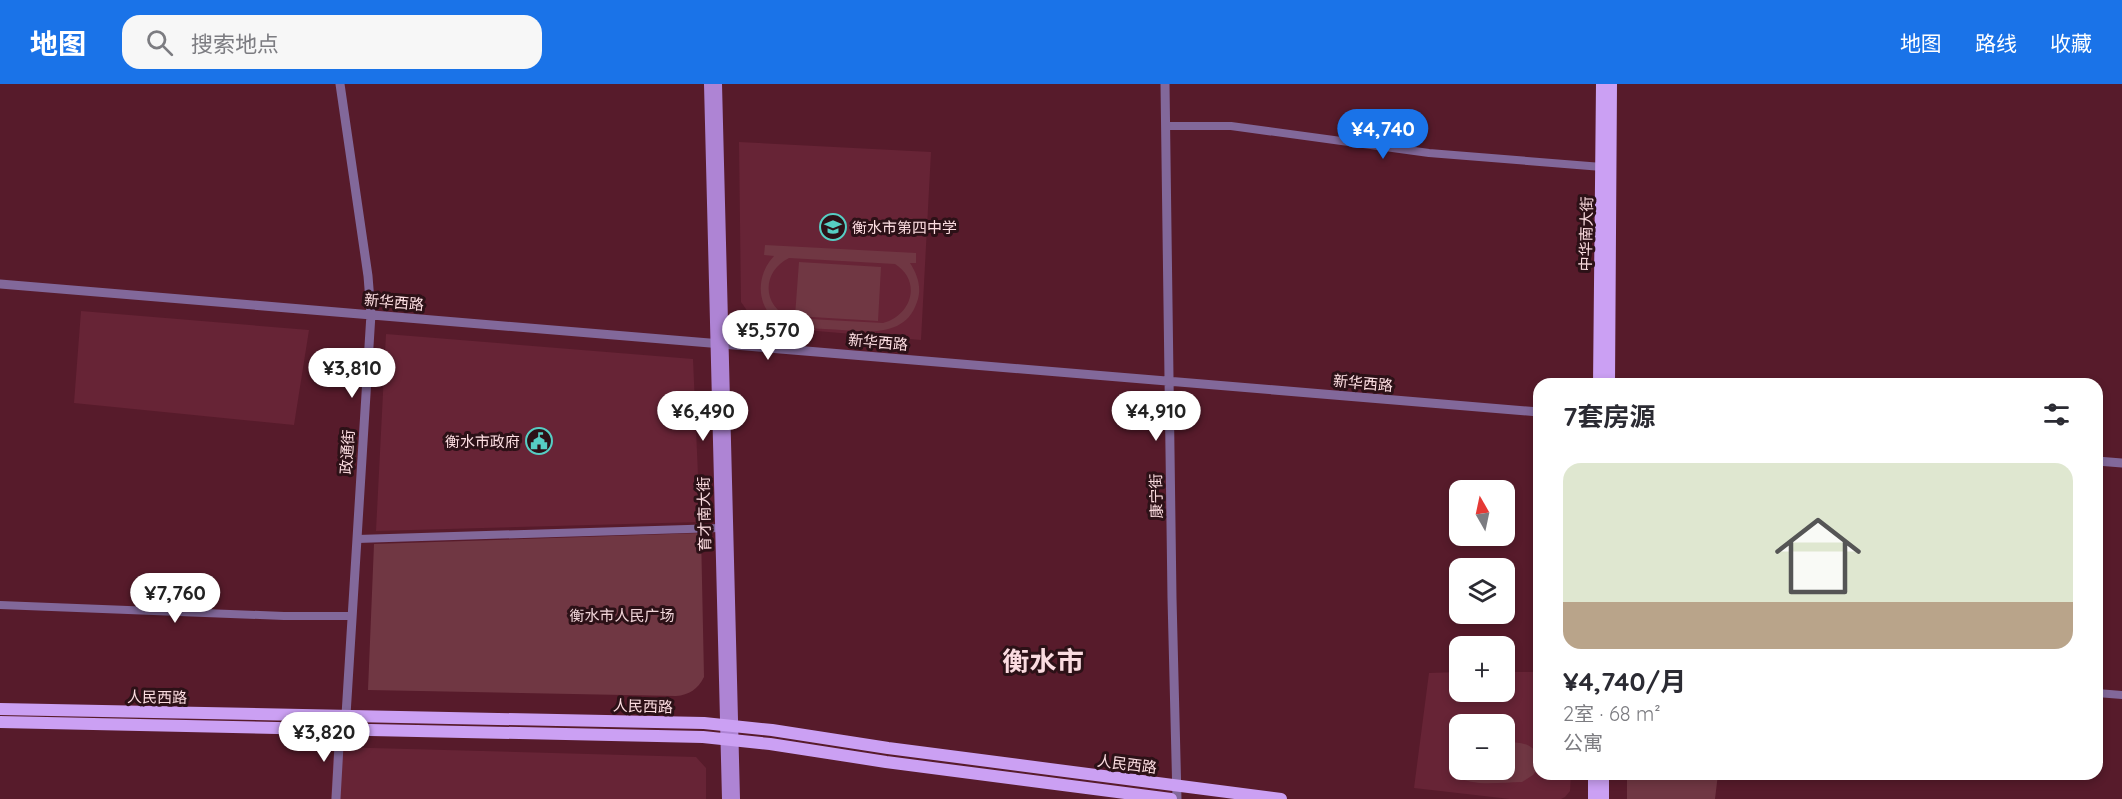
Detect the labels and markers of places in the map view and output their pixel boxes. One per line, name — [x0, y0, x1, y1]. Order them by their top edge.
pin: ¥4,740 — [1334, 109, 1432, 160]
school or university icon: 衡水市第四中学 — [818, 212, 848, 242]
place label: 衡水市第四中学 — [852, 218, 957, 237]
pin: ¥5,570 — [719, 310, 817, 361]
pin: ¥3,810 — [303, 348, 401, 399]
pin: ¥6,490 — [654, 391, 752, 442]
pin: ¥4,910 — [1107, 391, 1205, 442]
public building icon: 衡水市政府 — [524, 426, 554, 456]
place label: 衡水市政府 — [445, 432, 520, 451]
pin: ¥7,760 — [126, 573, 224, 624]
pin: ¥3,820 — [275, 712, 373, 763]

